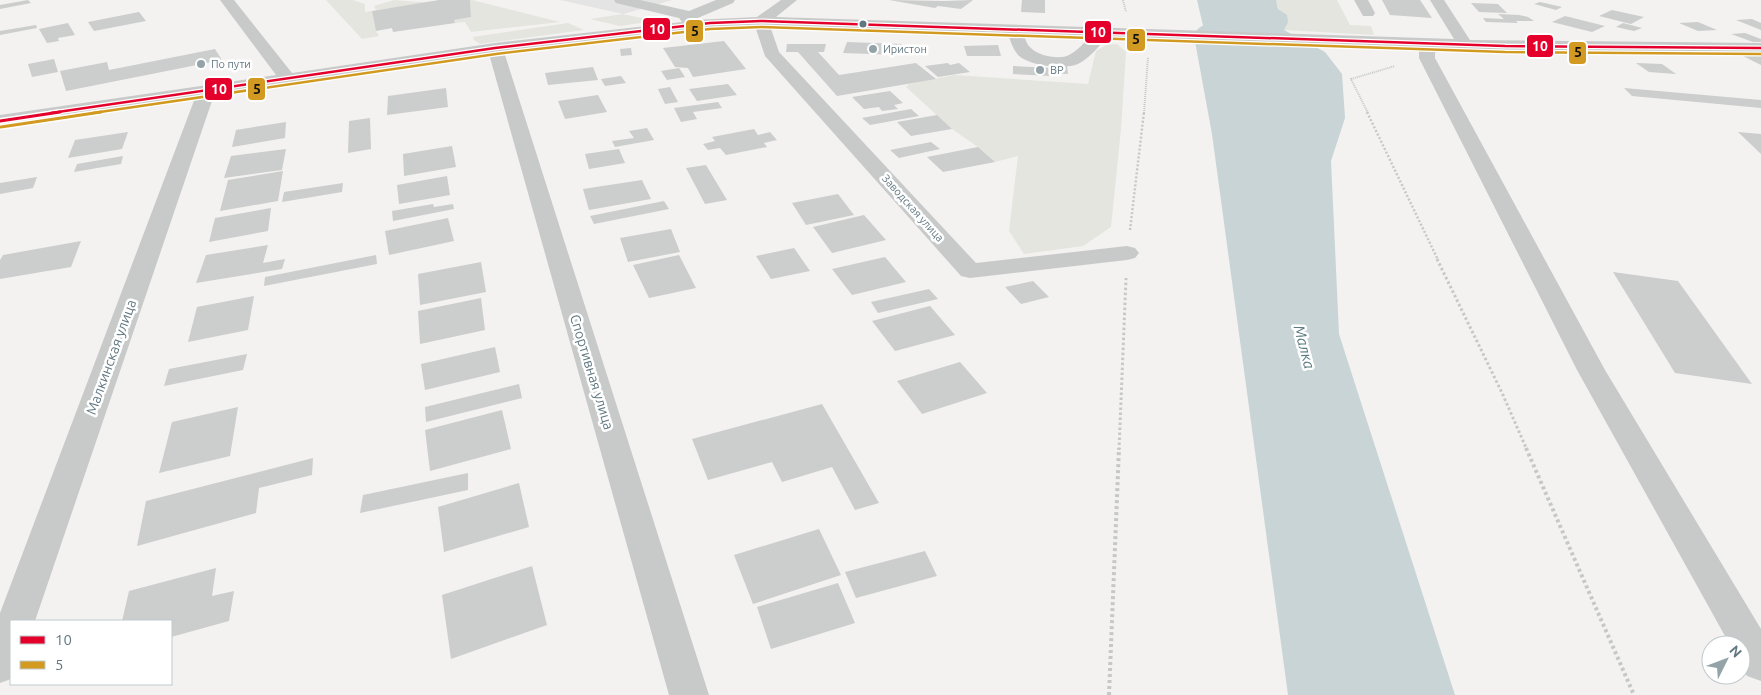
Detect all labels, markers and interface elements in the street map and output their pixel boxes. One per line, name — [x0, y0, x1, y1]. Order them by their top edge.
line badge: 10 — [642, 17, 671, 41]
line badge: 5 — [685, 19, 704, 43]
unlabelled marker — [858, 19, 868, 29]
line badge: 10 — [1084, 20, 1112, 44]
text: 10 — [649, 21, 665, 37]
text: 5 — [691, 23, 699, 39]
text: 10 — [1090, 24, 1106, 40]
line badge: 5 — [1126, 28, 1146, 52]
text: 5 — [1132, 31, 1140, 47]
line badge: 10 — [1526, 34, 1554, 58]
text: 10 — [1532, 38, 1548, 54]
line badge: 5 — [1568, 41, 1587, 65]
marker: Иристон — [867, 43, 879, 55]
place label: Иристон — [883, 43, 927, 55]
text: 5 — [1574, 44, 1582, 60]
marker: По пути — [195, 58, 207, 70]
place label: По пути — [211, 58, 251, 70]
marker: BP — [1034, 64, 1046, 76]
place label: BP — [1050, 64, 1064, 76]
line badge: 10 — [204, 77, 233, 101]
line badge: 5 — [247, 77, 266, 101]
text: 10 — [211, 81, 227, 97]
text: 5 — [253, 81, 261, 97]
street label: Заводская улица — [880, 172, 946, 244]
street label: Малкинская улица — [83, 297, 139, 417]
street label: Спортивная улица — [567, 312, 617, 432]
water label: Малка — [1291, 323, 1318, 371]
legend — [10, 620, 172, 685]
text: 10 — [55, 631, 72, 648]
north arrow — [1701, 635, 1751, 685]
text: N — [1726, 642, 1745, 661]
text: 5 — [55, 656, 63, 673]

